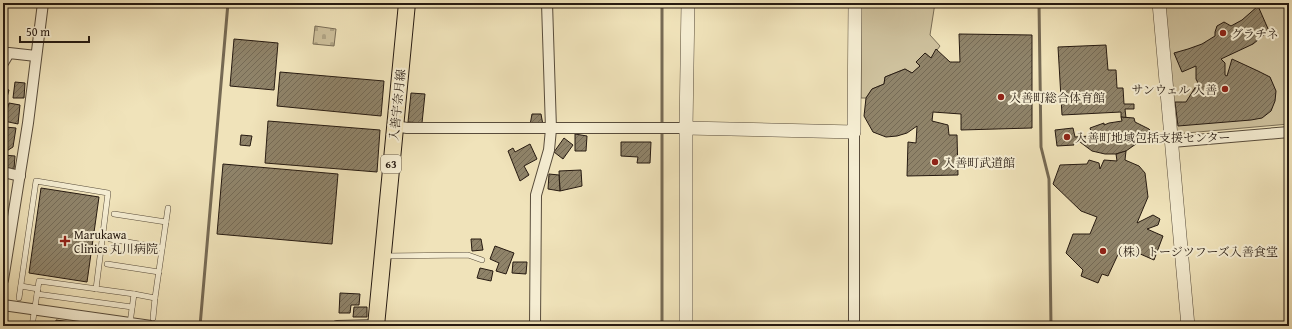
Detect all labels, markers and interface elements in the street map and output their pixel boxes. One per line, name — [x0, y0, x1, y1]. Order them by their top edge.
scale bar — [20, 18, 89, 44]
text: 50 m — [26, 23, 50, 40]
place label: グラチネ — [1231, 25, 1279, 42]
marker: グラチネ — [1218, 28, 1228, 38]
street label: 入善宇奈月線 — [385, 68, 409, 142]
place label: サンウェル 入善 — [1131, 81, 1217, 98]
marker: サンウェル 入善 — [1220, 84, 1230, 94]
place label: 入善町総合体育館 — [1009, 89, 1105, 106]
marker: 入善町総合体育館 — [996, 92, 1006, 102]
place label: 入善町地域包括支援センター — [1075, 129, 1231, 146]
marker: 入善町地域包括支援センター — [1062, 132, 1072, 142]
place label: 入善町武道館 — [943, 154, 1015, 171]
road number: 63 — [381, 155, 401, 173]
marker: 入善町武道館 — [930, 157, 940, 167]
place label: Marukawa Clinics 丸川病院 — [74, 226, 158, 257]
marker: Marukawa Clinics 丸川病院 — [59, 235, 71, 247]
place label: （株）トージツフーズ入善食堂 — [1111, 243, 1278, 260]
marker: （株）トージツフーズ入善食堂 — [1098, 246, 1108, 256]

